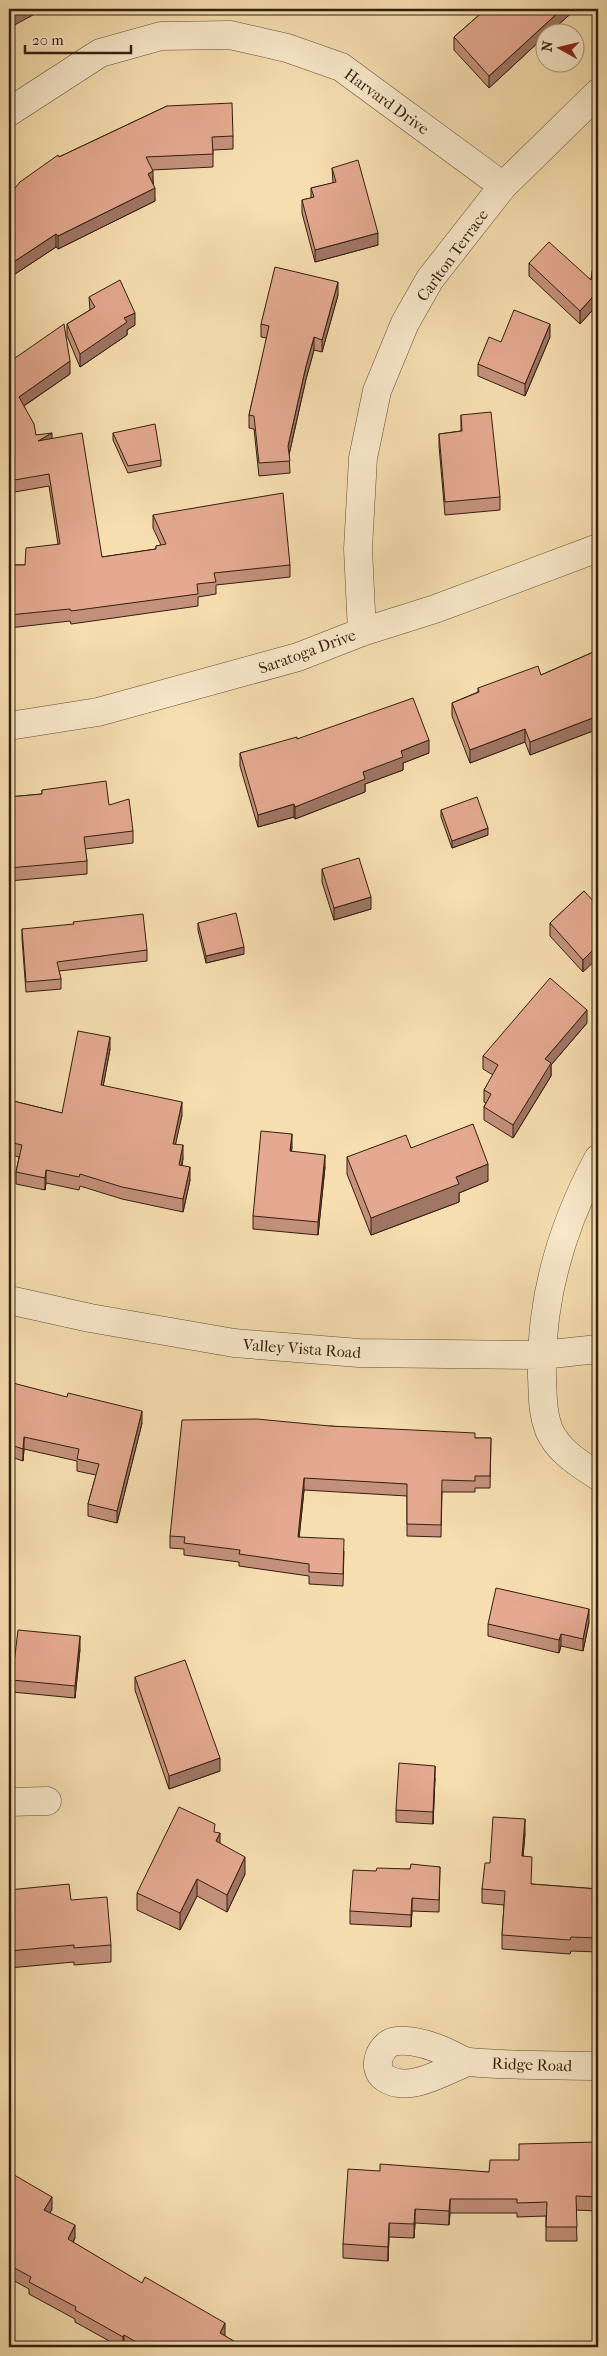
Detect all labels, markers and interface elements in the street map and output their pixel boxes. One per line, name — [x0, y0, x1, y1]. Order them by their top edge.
scale bar — [25, 22, 131, 54]
north arrow — [534, 22, 584, 72]
text: 20 m — [32, 31, 64, 49]
text: N — [538, 39, 557, 53]
street label: Harvard Drive — [341, 64, 433, 139]
street label: Carlton Terrace — [413, 206, 492, 305]
street label: Saratoga Drive — [256, 625, 358, 678]
street label: Valley Vista Road — [241, 1335, 362, 1362]
street label: Ridge Road — [491, 2054, 573, 2075]

